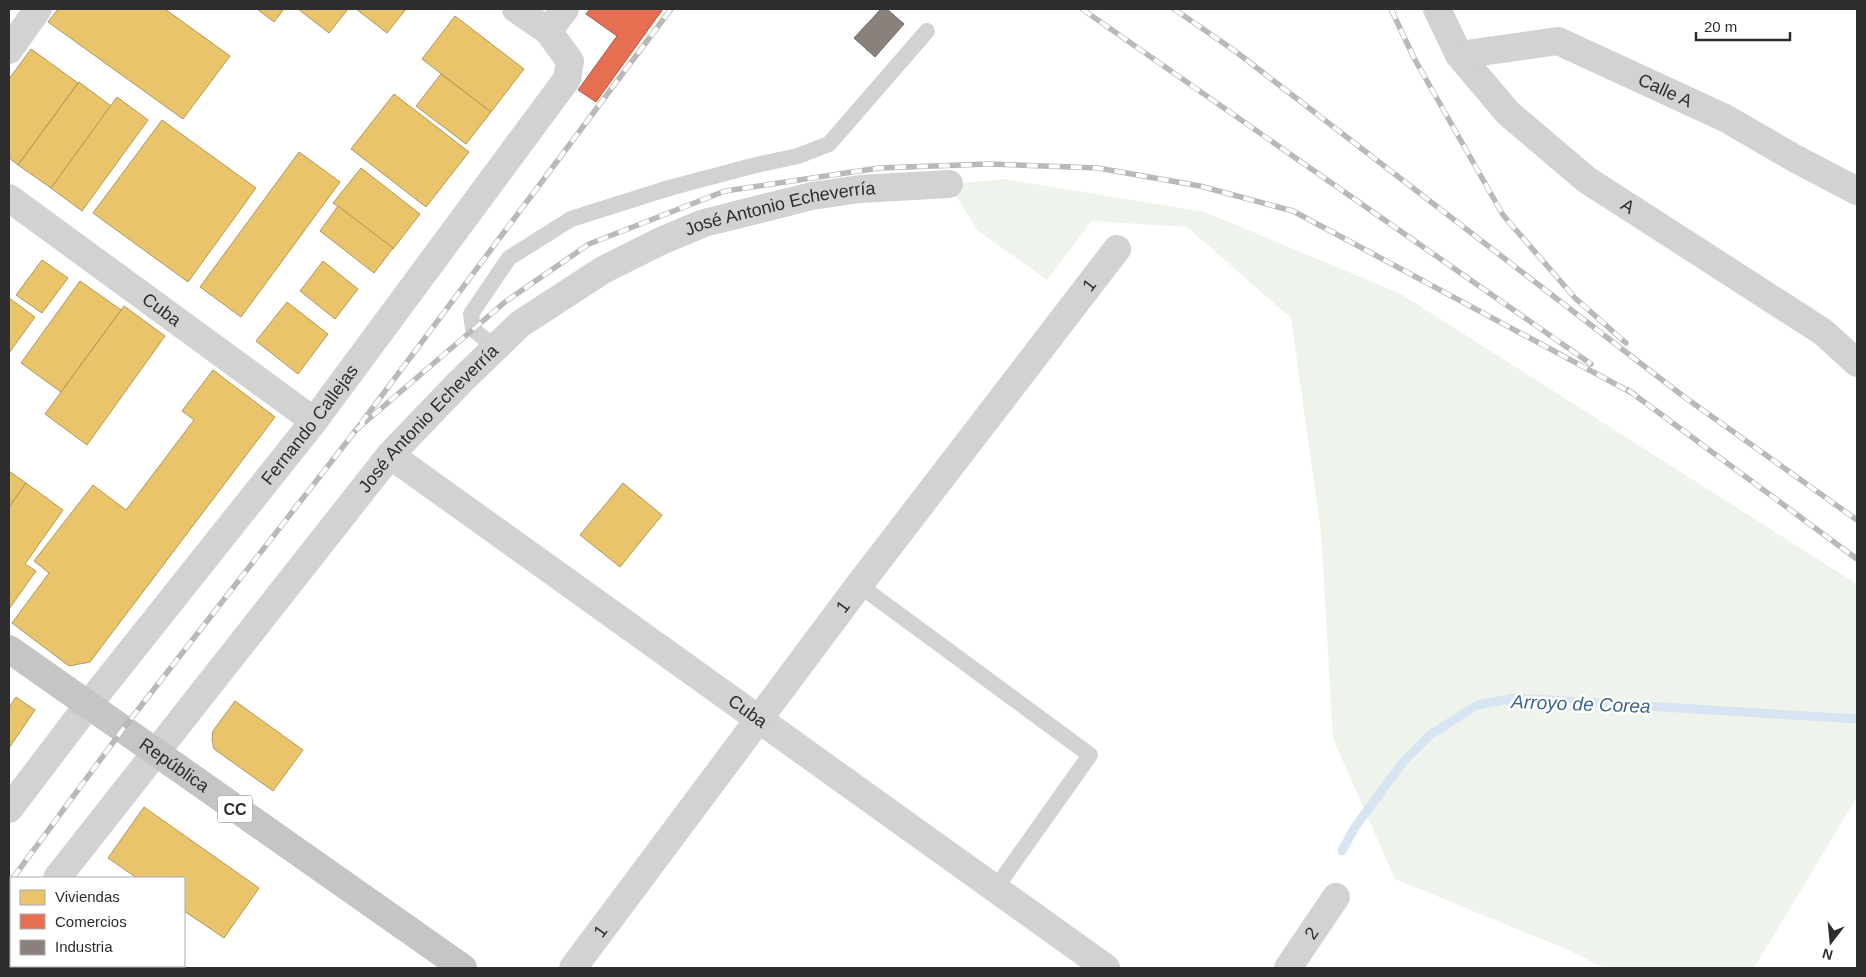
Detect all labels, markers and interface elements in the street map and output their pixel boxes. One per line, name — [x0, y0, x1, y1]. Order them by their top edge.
scale bar — [1696, 10, 1790, 42]
text: 20 m — [1704, 18, 1737, 35]
street label: Calle A — [1635, 69, 1695, 111]
street label: José Antonio Echeverría — [682, 178, 877, 240]
street label: A — [1617, 195, 1638, 218]
street label: 1 — [1078, 275, 1100, 295]
street label: Cuba — [138, 289, 186, 331]
street label: José Antonio Echeverría — [354, 340, 503, 497]
street label: Fernando Callejas — [257, 361, 362, 489]
street label: 1 — [832, 597, 854, 617]
street label: Cuba — [724, 691, 772, 733]
water label: Arroyo de Corea — [1510, 691, 1651, 717]
street label: República — [136, 734, 214, 797]
road number: CC — [218, 796, 252, 822]
legend — [10, 877, 185, 967]
text: Viviendas — [55, 888, 120, 905]
text: Comercios — [55, 913, 127, 930]
north arrow — [1806, 917, 1856, 967]
street label: 1 — [590, 921, 612, 941]
street label: 2 — [1300, 923, 1323, 943]
text: Industria — [55, 938, 113, 955]
text: N — [1820, 945, 1834, 964]

